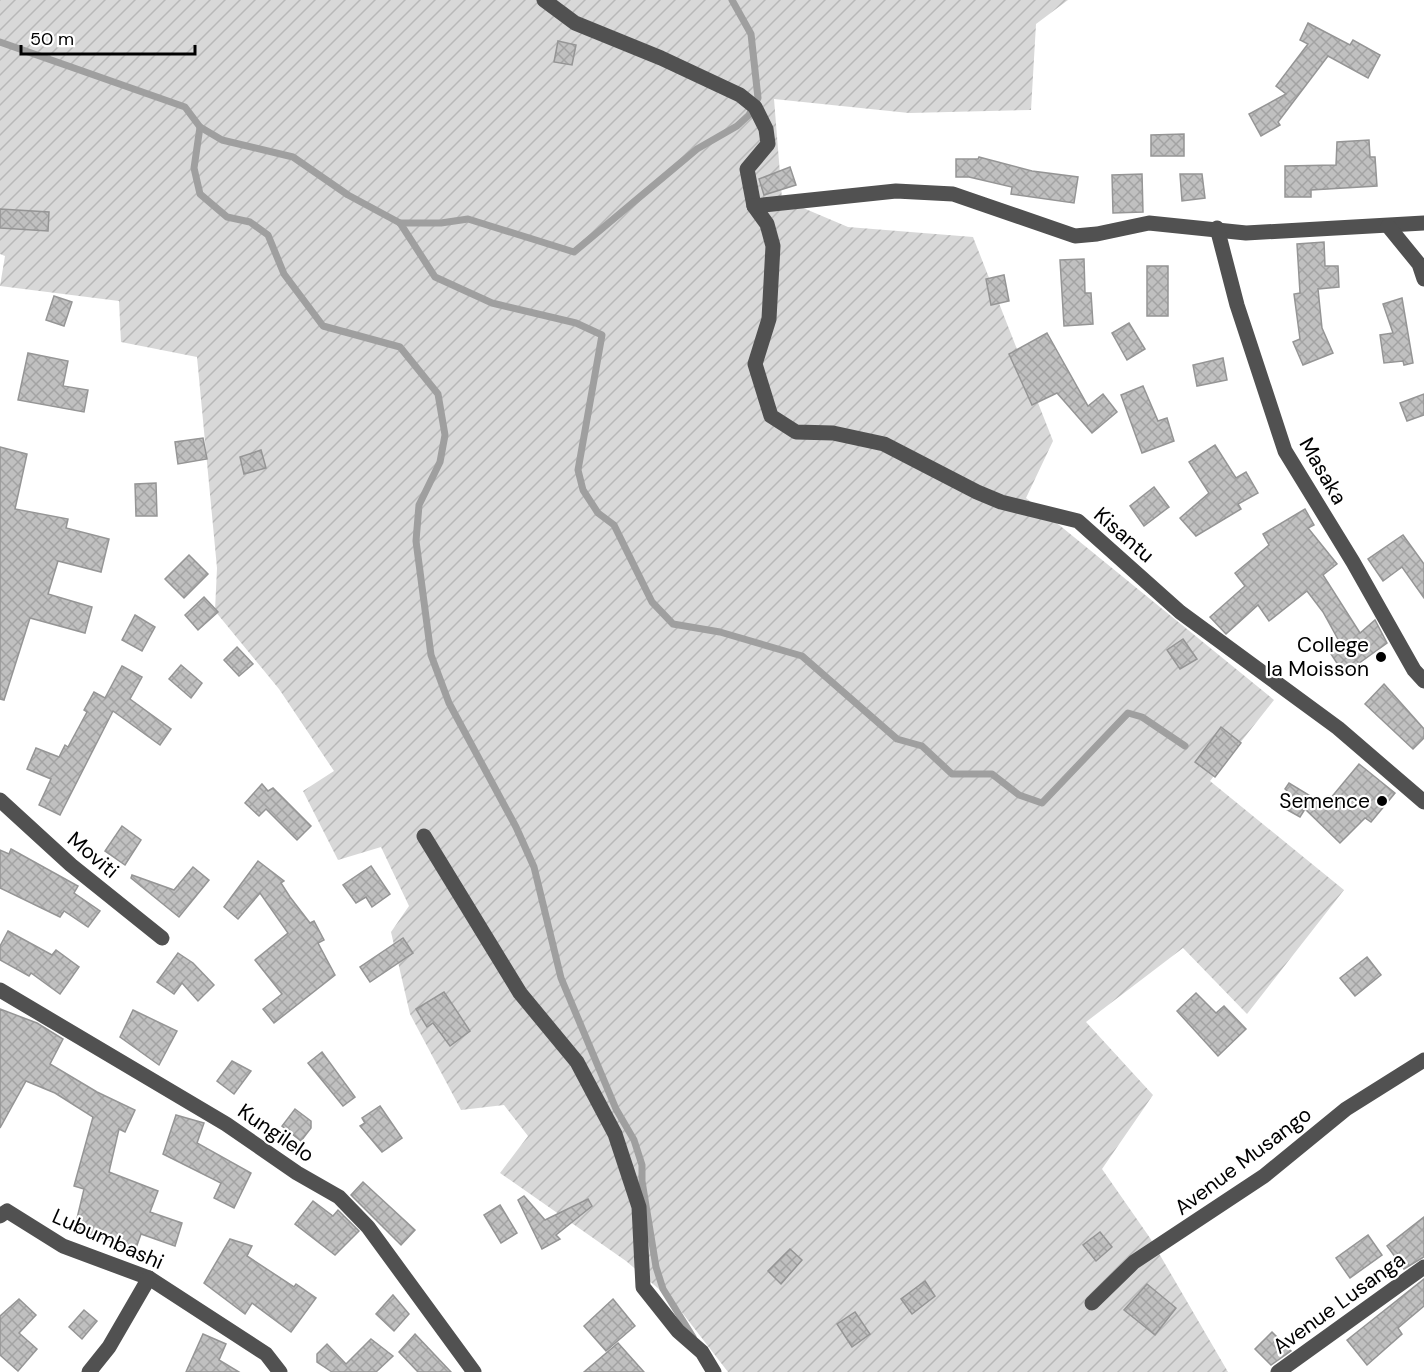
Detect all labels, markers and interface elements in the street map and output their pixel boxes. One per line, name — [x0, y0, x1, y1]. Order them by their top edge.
scale bar — [21, 18, 195, 56]
text: 50 m — [30, 27, 74, 51]
street label: Masaka — [1293, 432, 1353, 510]
street label: Kisantu — [1088, 501, 1160, 569]
place label: College la Moisson — [1267, 631, 1369, 683]
marker: College la Moisson — [1374, 650, 1388, 664]
place label: Semence — [1279, 787, 1370, 815]
marker: Semence — [1375, 794, 1389, 808]
street label: Moviti — [61, 825, 125, 885]
street label: Kungilelo — [232, 1097, 320, 1169]
street label: Avenue Musango — [1169, 1100, 1317, 1222]
street label: Lubumbashi — [48, 1202, 168, 1276]
street label: Avenue Lusanga — [1267, 1245, 1411, 1361]

